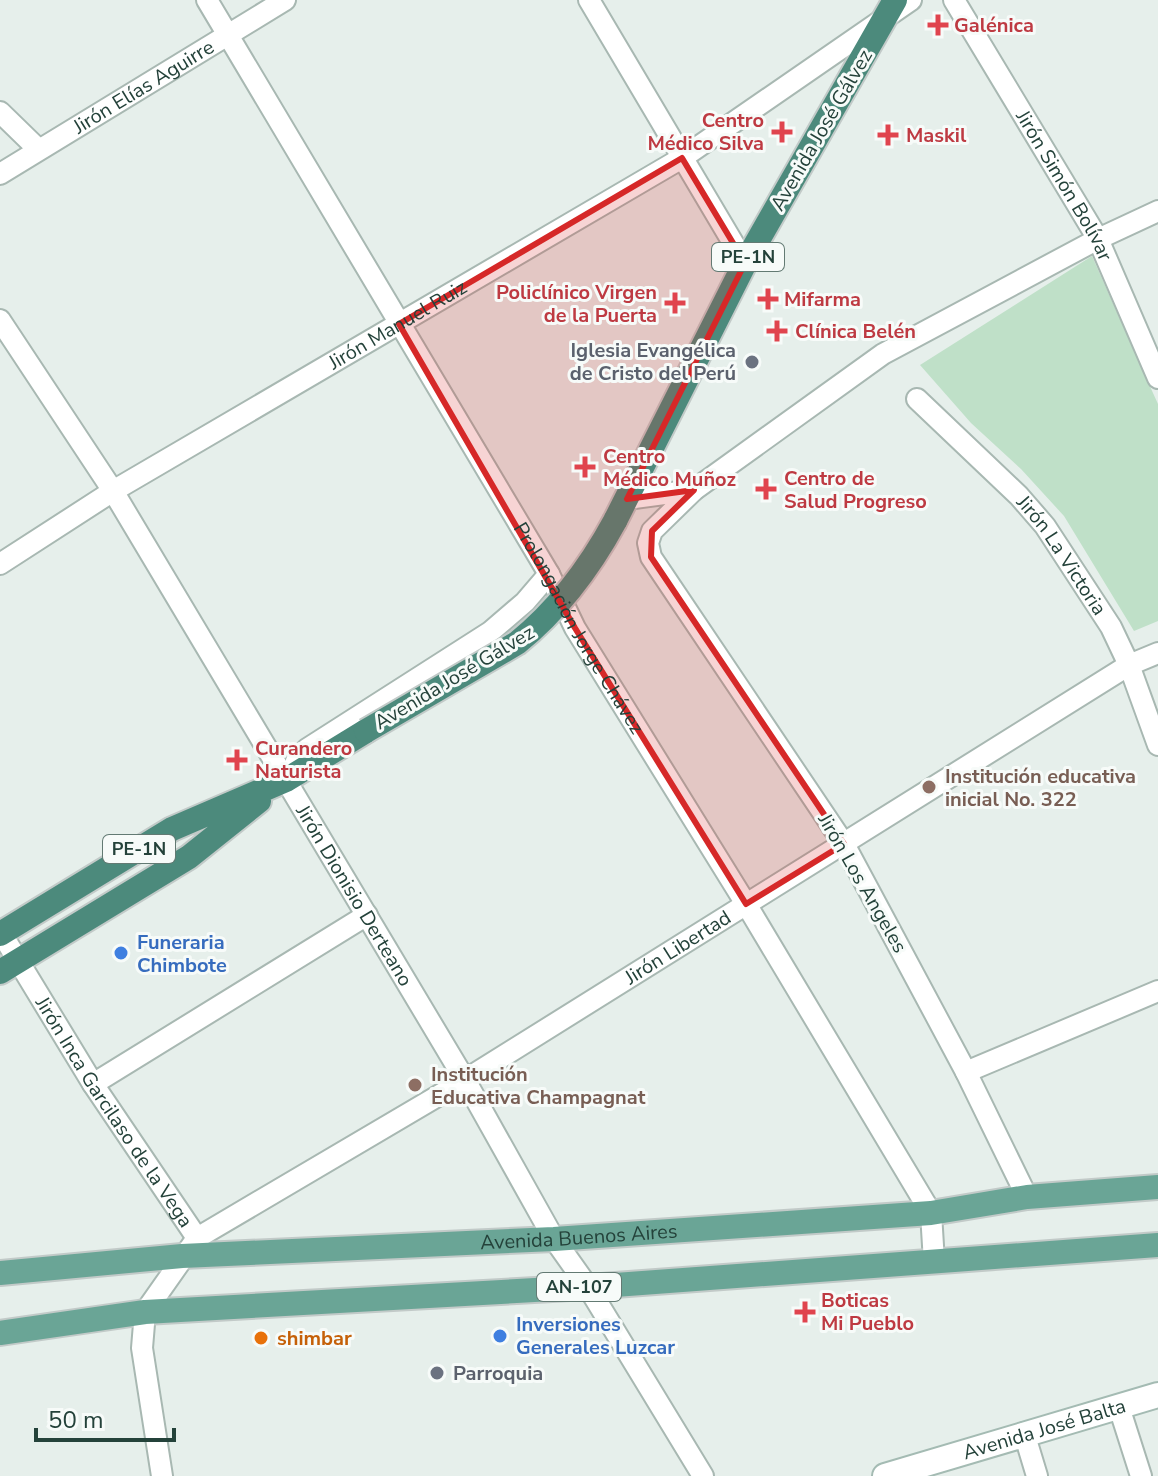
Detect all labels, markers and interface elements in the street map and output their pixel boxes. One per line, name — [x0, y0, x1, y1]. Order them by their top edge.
place label: Galénica — [954, 12, 1034, 39]
marker: Galénica — [929, 16, 947, 34]
street label: Jirón Elías Aguirre — [67, 34, 219, 141]
street label: Avenida José Gálvez — [764, 45, 879, 216]
street label: Jirón Simón Bolívar — [1009, 104, 1119, 265]
place label: Centro Médico Silva — [647, 107, 764, 157]
marker: Centro Médico Silva — [771, 121, 793, 143]
place label: Maskil — [906, 122, 967, 149]
marker: Maskil — [877, 124, 899, 146]
road number: PE-1N — [712, 243, 784, 271]
street label: Jirón Manuel Ruiz — [322, 274, 472, 377]
place label: Policlínico Virgen de la Puerta — [496, 279, 657, 329]
place label: Mifarma — [784, 286, 861, 313]
marker: Mifarma — [759, 290, 777, 308]
marker: Policlínico Virgen de la Puerta — [664, 292, 686, 314]
place label: Clínica Belén — [795, 318, 916, 345]
marker: Clínica Belén — [766, 320, 788, 342]
place label: Iglesia Evangélica de Cristo del Perú — [570, 337, 736, 387]
marker: Iglesia Evangélica de Cristo del Perú — [743, 353, 761, 371]
place label: Centro Médico Muñoz — [603, 443, 736, 493]
marker: Centro Médico Muñoz — [574, 456, 596, 478]
place label: Centro de Salud Progreso — [784, 465, 927, 515]
marker: Centro de Salud Progreso — [755, 478, 777, 500]
street label: Jirón La Victoria — [1010, 489, 1113, 621]
street label: Prolongación Jorge Chávez — [507, 517, 650, 739]
street label: Avenida José Gálvez — [369, 619, 539, 736]
place label: Curandero Naturista — [255, 735, 352, 785]
marker: Curandero Naturista — [226, 749, 248, 771]
place label: Institución educativa inicial No. 322 — [945, 763, 1136, 813]
marker: Institución educativa inicial No. 322 — [920, 778, 938, 796]
street label: Jirón Dionisio Derteano — [289, 799, 419, 991]
street label: Jirón Los Angeles — [811, 808, 913, 958]
road number: PE-1N — [103, 835, 175, 863]
street label: Jirón Libertad — [619, 904, 736, 991]
place label: Funeraria Chimbote — [137, 929, 227, 979]
marker: Funeraria Chimbote — [112, 944, 130, 962]
street label: Jirón Inca Garcilaso de la Vega — [28, 991, 199, 1233]
place label: Institución Educativa Champagnat — [431, 1061, 646, 1111]
marker: Institución Educativa Champagnat — [406, 1076, 424, 1094]
street label: Avenida Buenos Aires — [480, 1218, 678, 1256]
road number: AN-107 — [537, 1273, 621, 1301]
place label: Boticas Mi Pueblo — [821, 1287, 914, 1337]
marker: Boticas Mi Pueblo — [796, 1303, 814, 1321]
place label: Inversiones Generales Luzcar — [516, 1311, 675, 1361]
place label: shimbar — [277, 1325, 352, 1352]
marker: Inversiones Generales Luzcar — [491, 1327, 509, 1345]
marker: shimbar — [252, 1329, 270, 1347]
place label: Parroquia — [453, 1360, 543, 1387]
marker: Parroquia — [428, 1364, 446, 1382]
scale bar — [36, 1392, 174, 1442]
street label: Avenida José Balta — [960, 1392, 1129, 1466]
text: 50 m — [48, 1404, 104, 1436]

